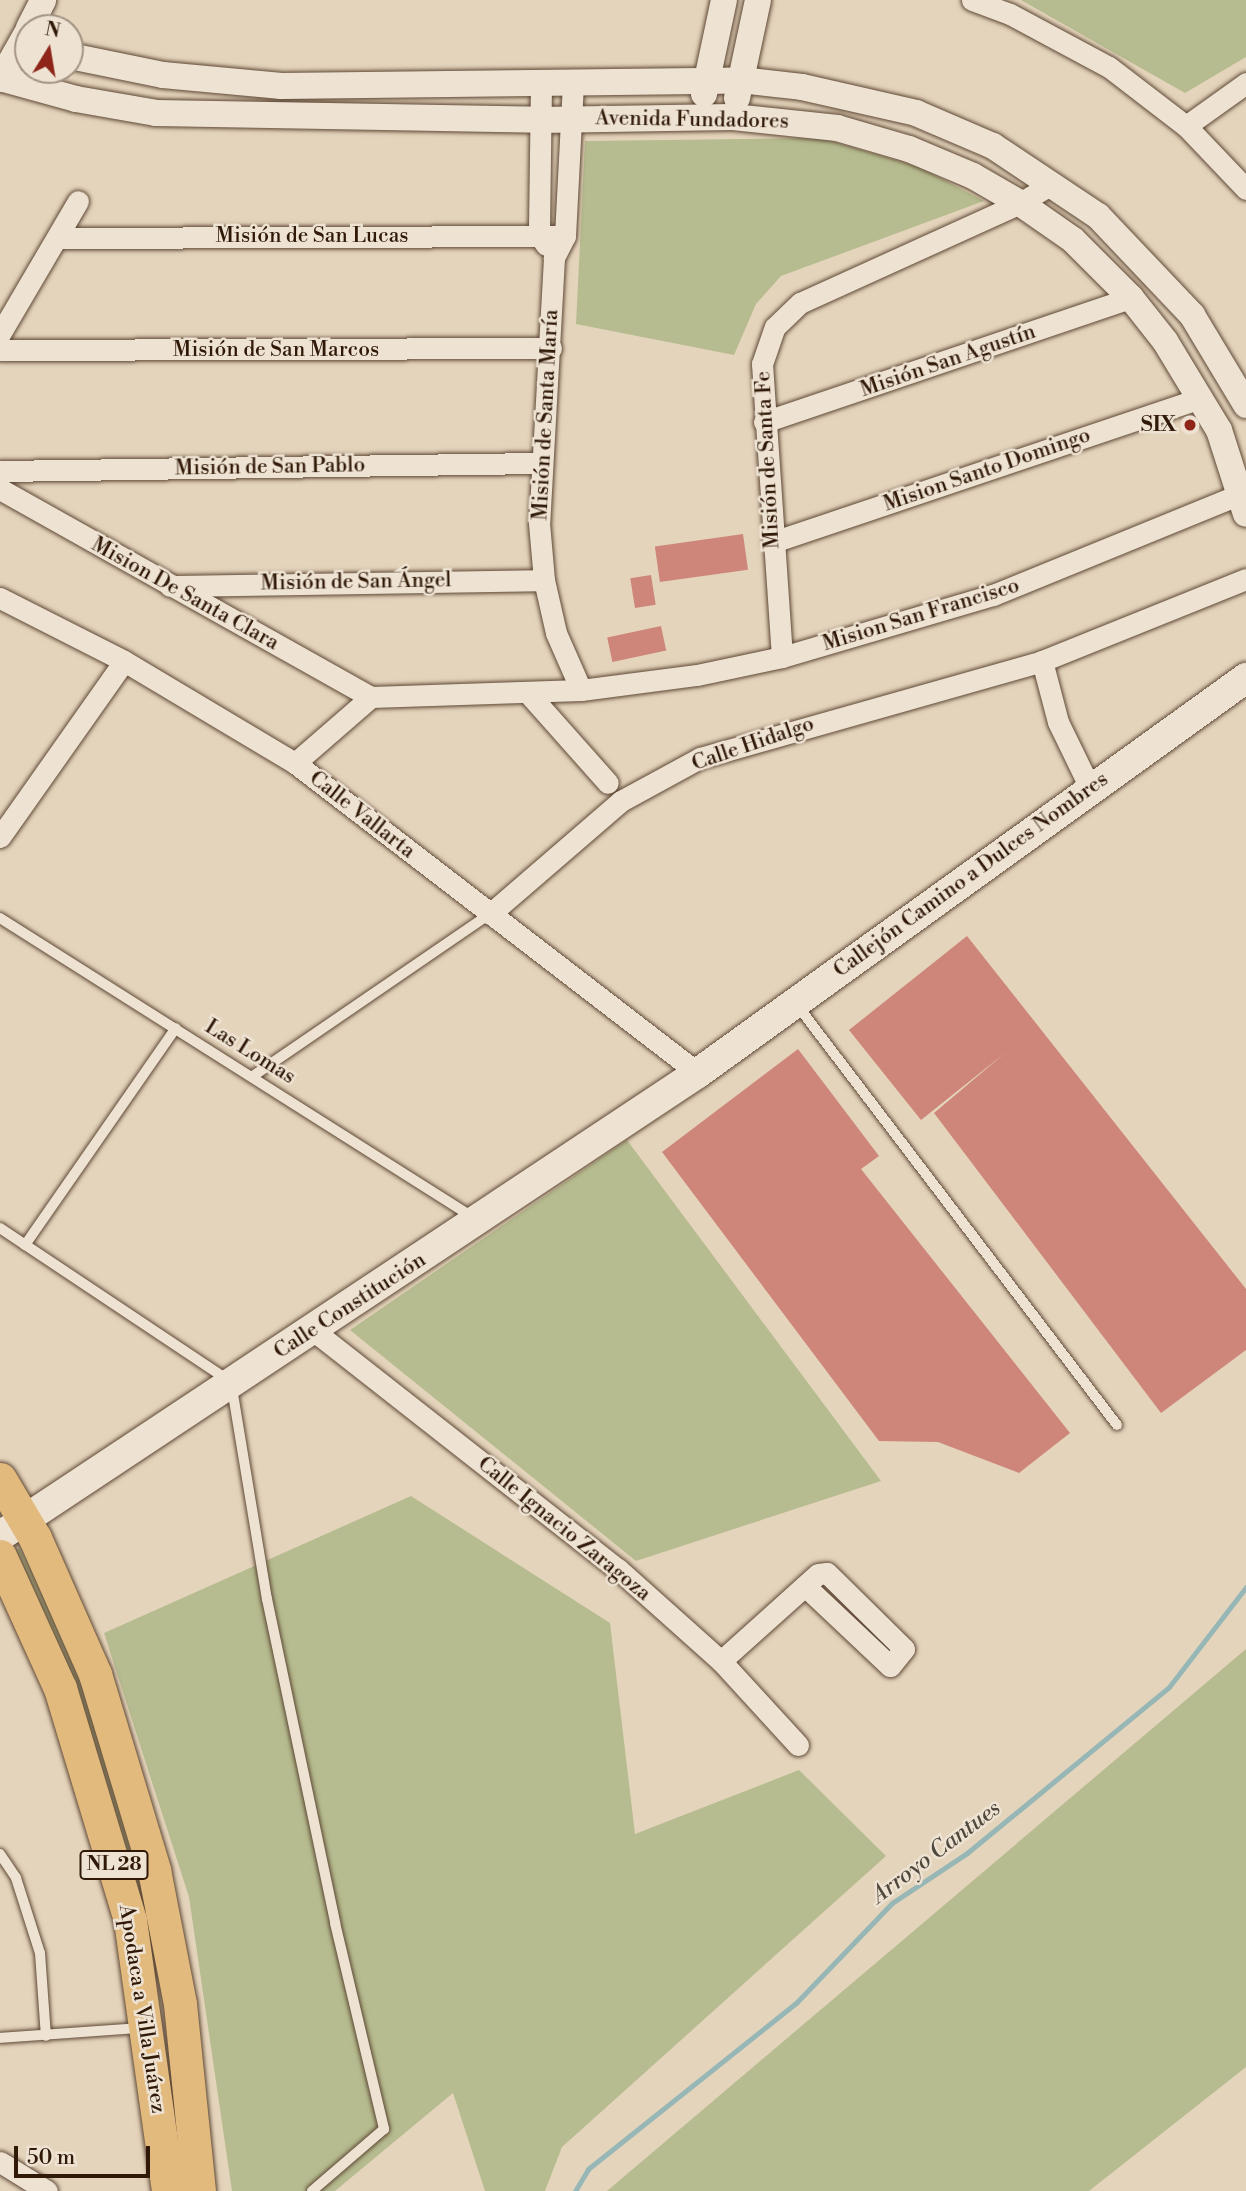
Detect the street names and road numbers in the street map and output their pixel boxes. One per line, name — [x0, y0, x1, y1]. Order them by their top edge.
street label: Avenida Fundadores — [595, 106, 789, 134]
street label: Misión de San Lucas — [216, 223, 408, 249]
street label: Misión de Santa María — [528, 309, 564, 521]
street label: Misión San Agustín — [857, 319, 1039, 403]
street label: Misión de San Marcos — [173, 337, 379, 363]
street label: Misión de Santa Fe — [751, 370, 785, 550]
street label: Mision Santo Domingo — [880, 423, 1094, 517]
street label: Misión de San Pablo — [175, 453, 365, 481]
street label: Mision De Santa Clara — [87, 532, 283, 656]
street label: Misión de San Ángel — [260, 568, 452, 596]
street label: Mision San Francisco — [819, 573, 1023, 657]
street label: Calle Hidalgo — [689, 711, 817, 777]
street label: Calle Vallarta — [304, 766, 420, 864]
street label: Callejón Camino a Dulces Nombres — [829, 767, 1113, 983]
street label: Las Lomas — [200, 1014, 300, 1090]
street label: Calle Constitución — [269, 1248, 431, 1364]
street label: Calle Ignacio Zaragoza — [472, 1451, 656, 1607]
road number: NL 28 — [79, 1850, 149, 1881]
street label: Apodaca a Villa Juárez — [113, 1903, 171, 2115]

